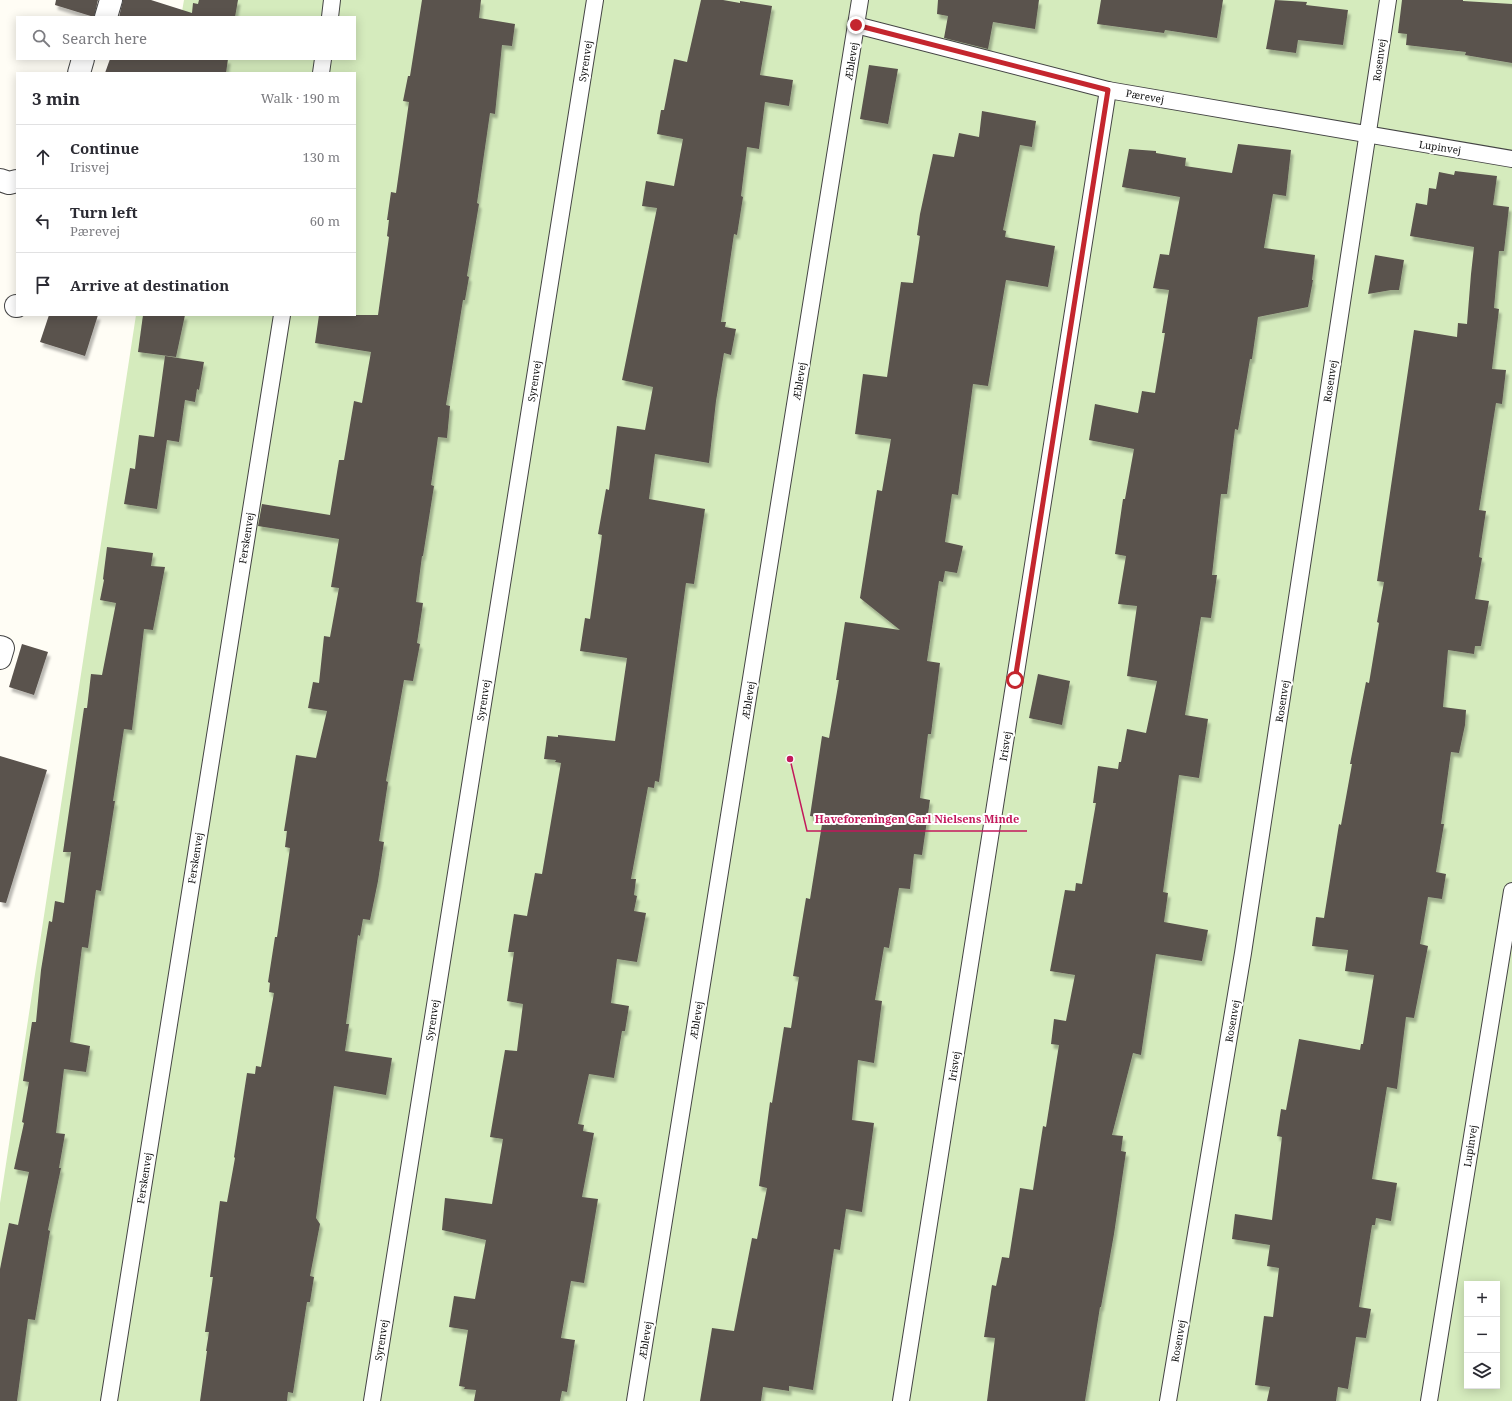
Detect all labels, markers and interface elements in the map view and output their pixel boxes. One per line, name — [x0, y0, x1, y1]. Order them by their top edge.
search box — [16, 16, 356, 60]
route end — [847, 16, 865, 34]
icon: search — [30, 27, 52, 49]
text: Search here — [62, 28, 147, 48]
street label: Rosenvej — [1369, 38, 1389, 82]
street label: Syrenvej — [575, 39, 595, 83]
street label: Æblevej — [841, 41, 861, 81]
street label: Pærevej — [1125, 86, 1165, 106]
text: 3 min — [32, 87, 80, 110]
text: Walk · 190 m — [261, 89, 340, 107]
street label: Lupinvej — [1418, 137, 1462, 157]
text: Continue — [70, 138, 139, 158]
icon: ahead — [32, 146, 54, 168]
text: 130 m — [303, 148, 340, 166]
text: Irisvej — [70, 158, 109, 176]
text: Turn left — [70, 202, 138, 222]
icon: left — [32, 210, 54, 232]
text: 60 m — [310, 212, 340, 230]
text: Pærevej — [70, 222, 120, 240]
icon: arrive — [32, 274, 54, 296]
text: Arrive at destination — [70, 275, 229, 295]
street label: Syrenvej — [524, 359, 544, 403]
street label: Rosenvej — [1320, 359, 1340, 403]
street label: Æblevej — [789, 361, 809, 401]
street label: Ferskenvej — [235, 511, 257, 565]
route start — [1006, 671, 1024, 689]
street label: Syrenvej — [473, 678, 493, 722]
street label: Rosenvej — [1272, 679, 1292, 723]
street label: Æblevej — [738, 680, 758, 720]
street label: Irisvej — [996, 730, 1014, 762]
callout: Haveforeningen Carl Nielsens Minde — [807, 808, 1027, 831]
text: Haveforeningen Carl Nielsens Minde — [815, 811, 1019, 826]
street label: Ferskenvej — [184, 831, 206, 885]
street label: Syrenvej — [422, 998, 442, 1042]
street label: Rosenvej — [1221, 999, 1243, 1043]
street label: Æblevej — [686, 1000, 706, 1040]
street label: Irisvej — [945, 1050, 963, 1082]
street label: Lupinvej — [1460, 1124, 1480, 1168]
street label: Ferskenvej — [133, 1151, 155, 1205]
map controls — [1464, 1281, 1500, 1389]
button: + — [1464, 1281, 1500, 1317]
button: − — [1464, 1317, 1500, 1353]
street label: Syrenvej — [371, 1318, 391, 1362]
street label: Rosenvej — [1167, 1319, 1189, 1363]
street label: Æblevej — [635, 1320, 655, 1360]
button: layers — [1464, 1353, 1500, 1389]

